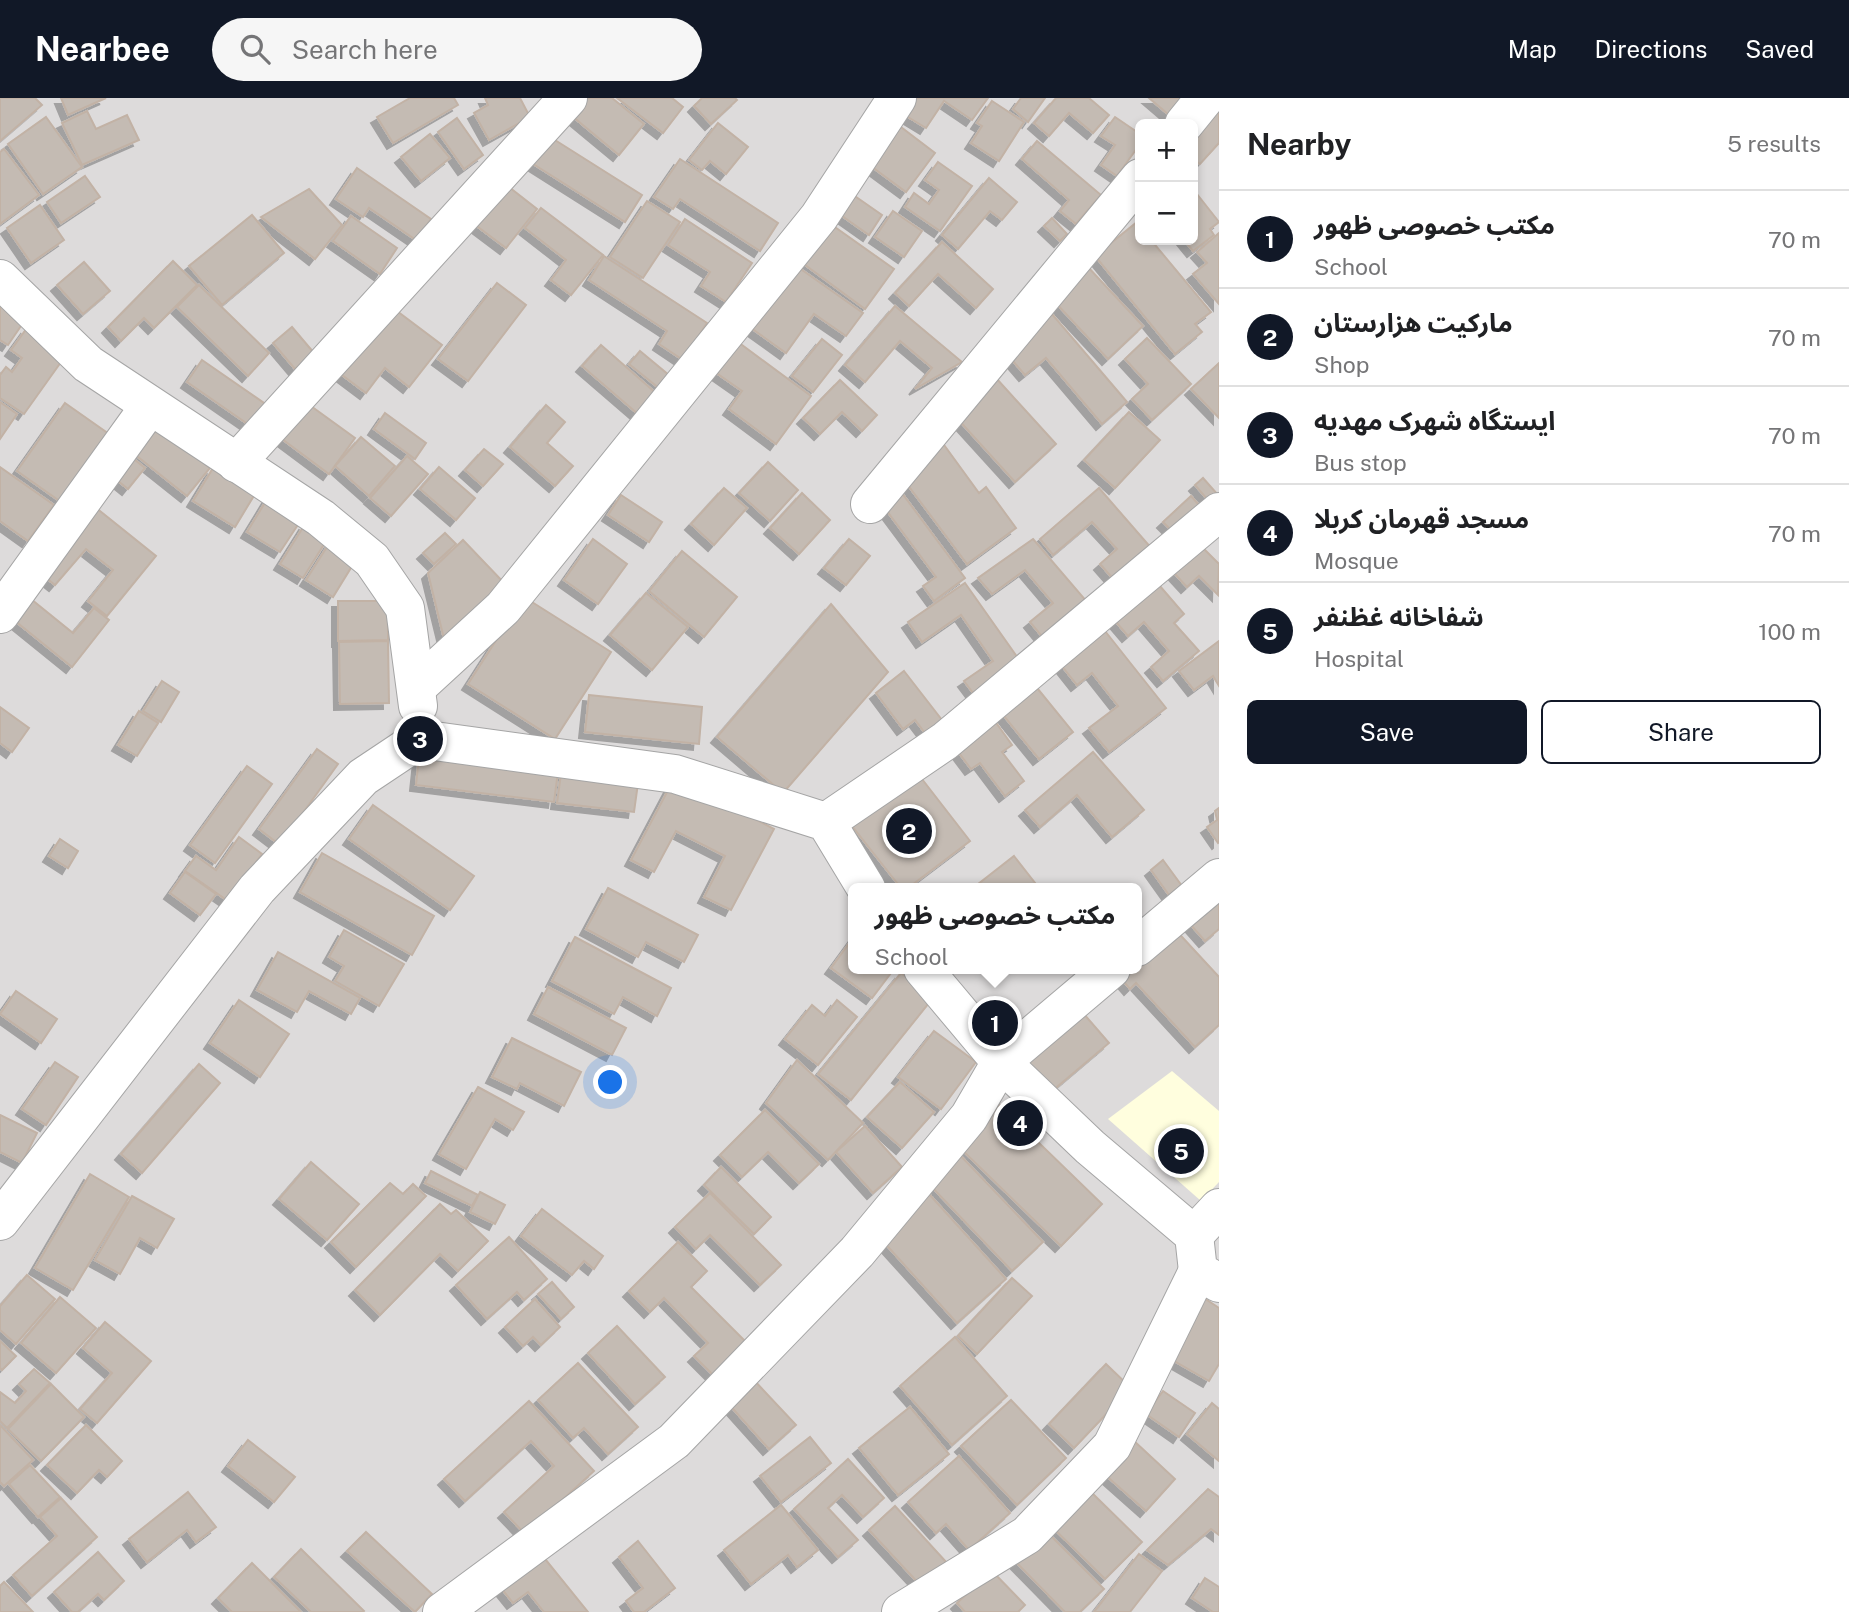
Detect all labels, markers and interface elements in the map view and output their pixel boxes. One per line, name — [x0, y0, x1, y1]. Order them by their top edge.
search box — [212, 18, 702, 81]
text: Nearbee — [35, 30, 170, 68]
icon: search — [236, 30, 274, 68]
text: Search here — [292, 34, 438, 65]
text: Map — [1508, 35, 1557, 63]
text: Directions — [1595, 35, 1707, 63]
text: Saved — [1745, 35, 1814, 63]
map controls — [1135, 119, 1198, 245]
button: + — [1135, 119, 1198, 182]
text: Nearby — [1247, 126, 1351, 162]
text: 5 results — [1727, 130, 1821, 157]
button: − — [1135, 182, 1198, 245]
text: مکتب خصوصی ظهور — [1314, 209, 1555, 240]
text: 1 — [1265, 226, 1275, 253]
text: 70 m — [1768, 226, 1821, 253]
text: School — [1314, 253, 1388, 280]
text: مارکیت هزارستان — [1314, 307, 1513, 338]
text: 2 — [1263, 324, 1277, 351]
text: 70 m — [1768, 324, 1821, 351]
text: Shop — [1314, 351, 1369, 378]
text: ایستگاه شهرک مهدیه — [1314, 405, 1555, 436]
text: 3 — [1262, 422, 1278, 449]
text: 70 m — [1768, 422, 1821, 449]
text: Bus stop — [1314, 449, 1407, 476]
text: مسجد قهرمان کربلا — [1314, 503, 1529, 534]
text: 4 — [1262, 520, 1278, 547]
text: 70 m — [1768, 520, 1821, 547]
text: Mosque — [1314, 547, 1399, 574]
text: شفاخانه غظنفر — [1314, 601, 1484, 632]
text: 5 — [1262, 618, 1278, 645]
text: 100 m — [1758, 618, 1821, 645]
text: Hospital — [1314, 645, 1404, 672]
button: Save — [1247, 700, 1527, 764]
button: Share — [1541, 700, 1821, 764]
pin: 3 — [397, 713, 443, 765]
pin: 2 — [886, 805, 932, 857]
popup — [848, 883, 1142, 974]
text: مکتب خصوصی ظهور — [875, 899, 1115, 930]
text: School — [875, 943, 949, 970]
pin: 1 — [972, 997, 1018, 1049]
your location — [593, 1065, 627, 1099]
pin: 4 — [997, 1097, 1043, 1149]
pin: 5 — [1158, 1125, 1204, 1177]

